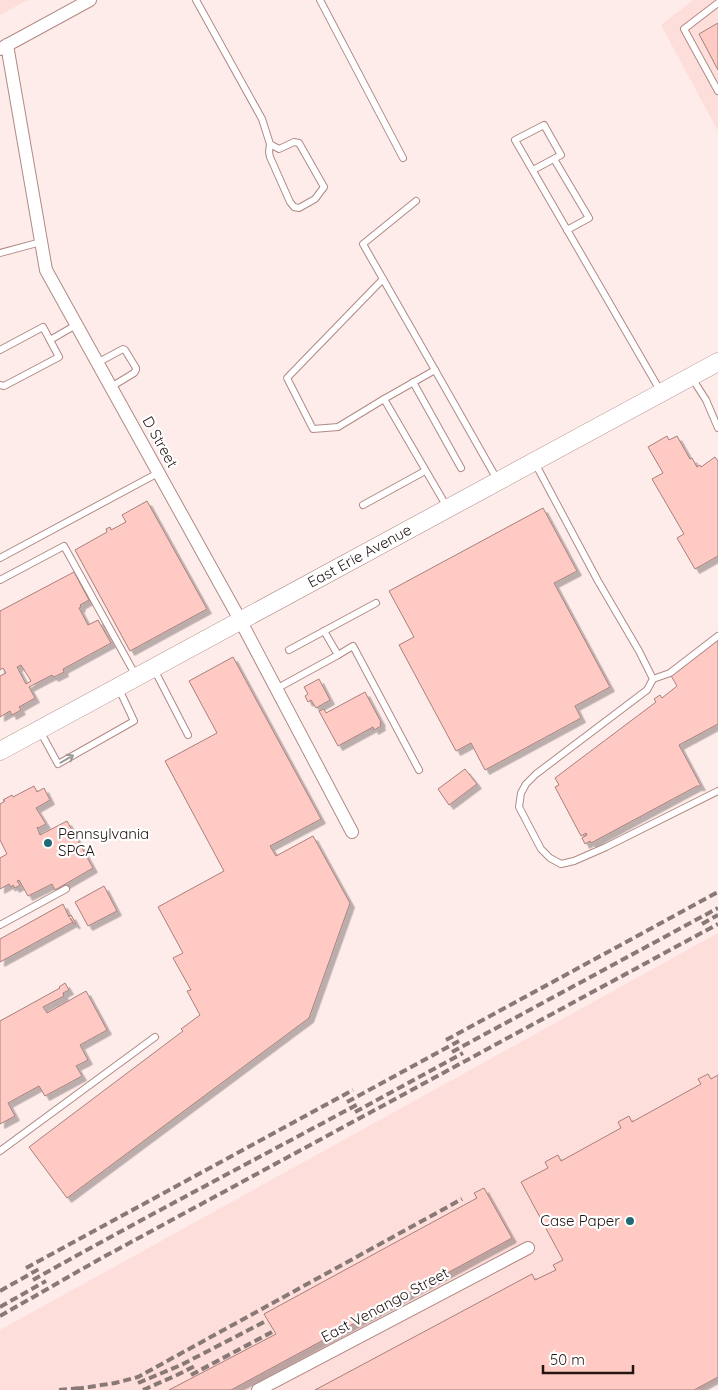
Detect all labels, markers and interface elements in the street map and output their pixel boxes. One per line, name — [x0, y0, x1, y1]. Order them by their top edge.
street label: D Street — [139, 413, 182, 471]
street label: East Erie Avenue — [304, 520, 415, 592]
one-way arrow — [59, 754, 73, 764]
place label: Pennsylvania SPCA — [58, 824, 149, 860]
marker: Pennsylvania SPCA — [42, 837, 54, 849]
place label: Case Paper — [540, 1211, 620, 1230]
marker: Case Paper — [624, 1215, 636, 1227]
street label: East Venango Street — [318, 1263, 452, 1346]
scale bar — [543, 1342, 633, 1374]
text: 50 m — [550, 1350, 585, 1369]

